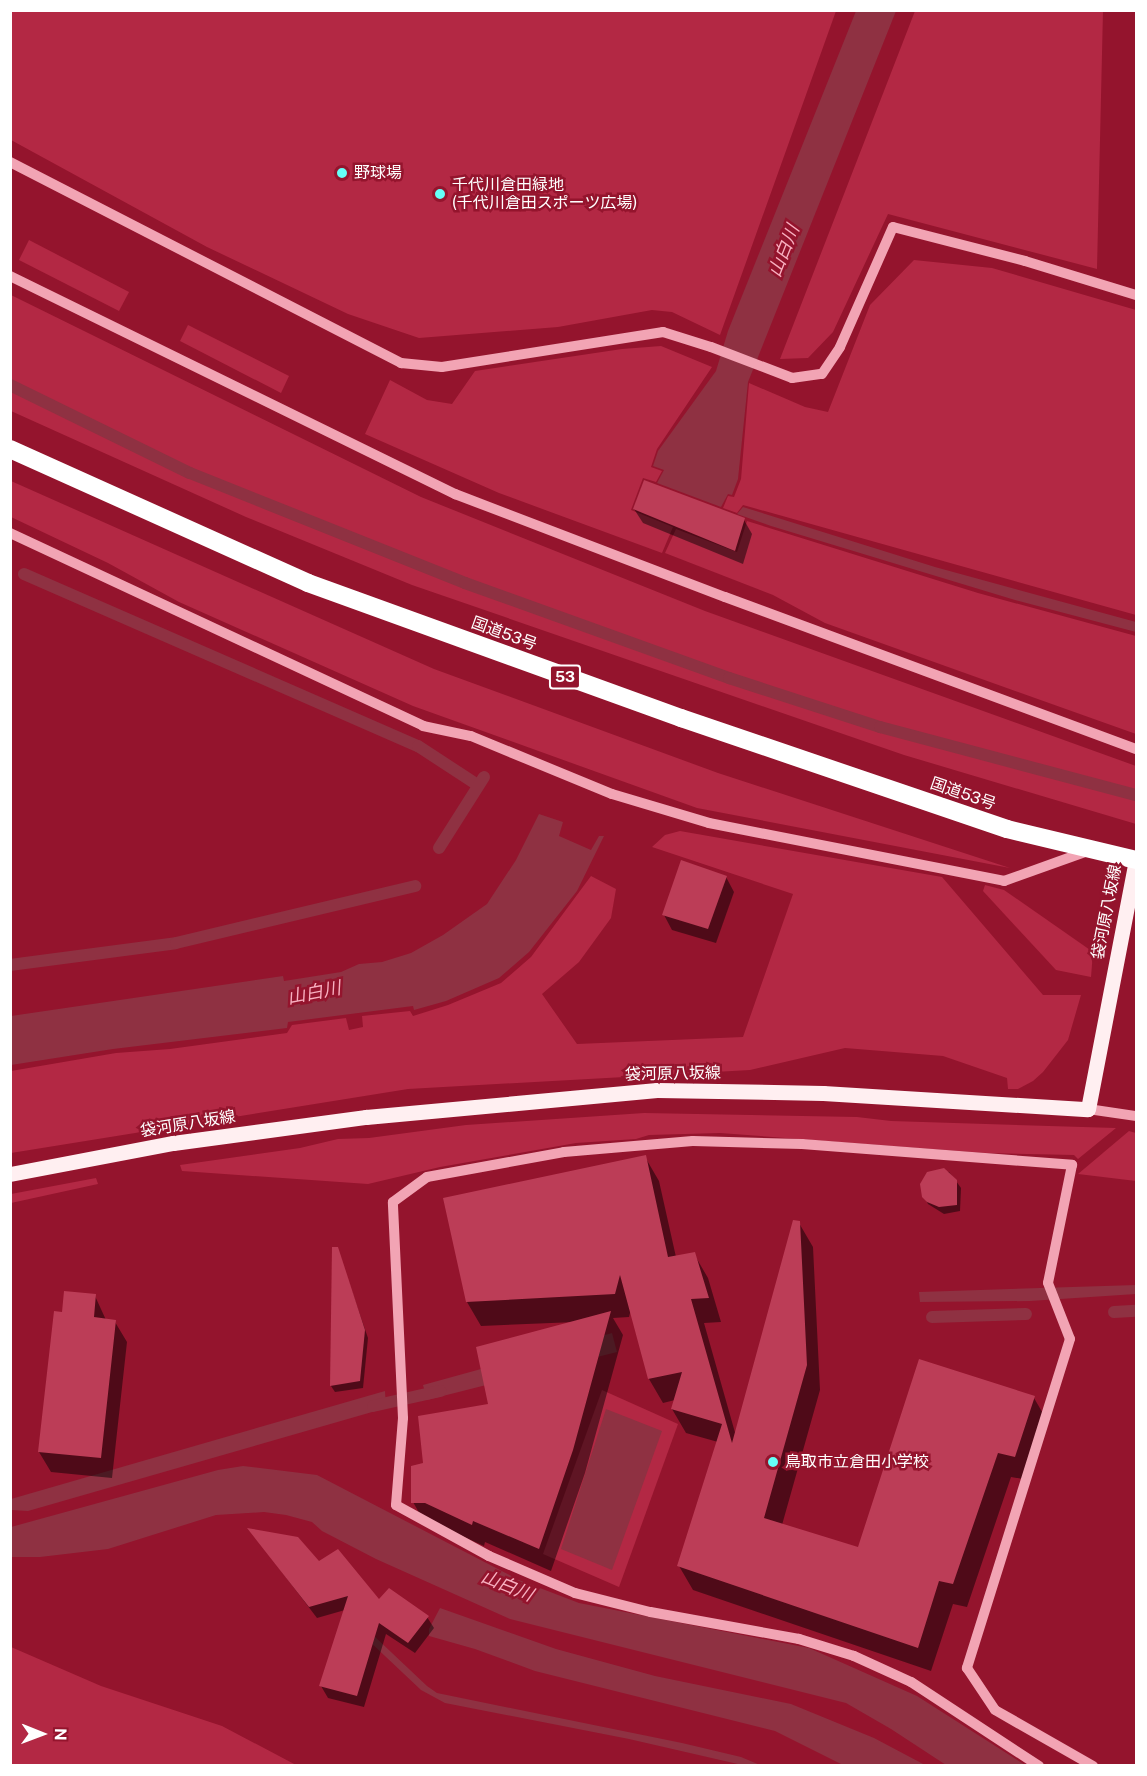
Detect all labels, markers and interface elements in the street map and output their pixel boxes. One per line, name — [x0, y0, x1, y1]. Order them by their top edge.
place label: 野球場 — [354, 163, 402, 183]
marker: 野球場 — [335, 166, 349, 180]
place label: 千代川倉田緑地 (千代川倉田スポーツ広場) — [452, 175, 638, 213]
marker: 千代川倉田緑地 (千代川倉田スポーツ広場) — [433, 187, 447, 201]
water label: 山白川 — [764, 222, 804, 280]
street label: 国道53号 — [469, 613, 539, 655]
road number: 53 — [548, 665, 582, 689]
street label: 国道53号 — [928, 774, 998, 814]
street label: 袋河原八坂線 — [1088, 863, 1126, 961]
water label: 山白川 — [285, 977, 343, 1009]
street label: 袋河原八坂線 — [625, 1064, 721, 1084]
street label: 袋河原八坂線 — [139, 1107, 237, 1141]
place label: 鳥取市立倉田小学校 — [785, 1452, 929, 1472]
marker: 鳥取市立倉田小学校 — [766, 1455, 780, 1469]
water label: 山白川 — [478, 1566, 536, 1606]
north arrow — [12, 1704, 72, 1764]
text: N — [51, 1728, 70, 1741]

